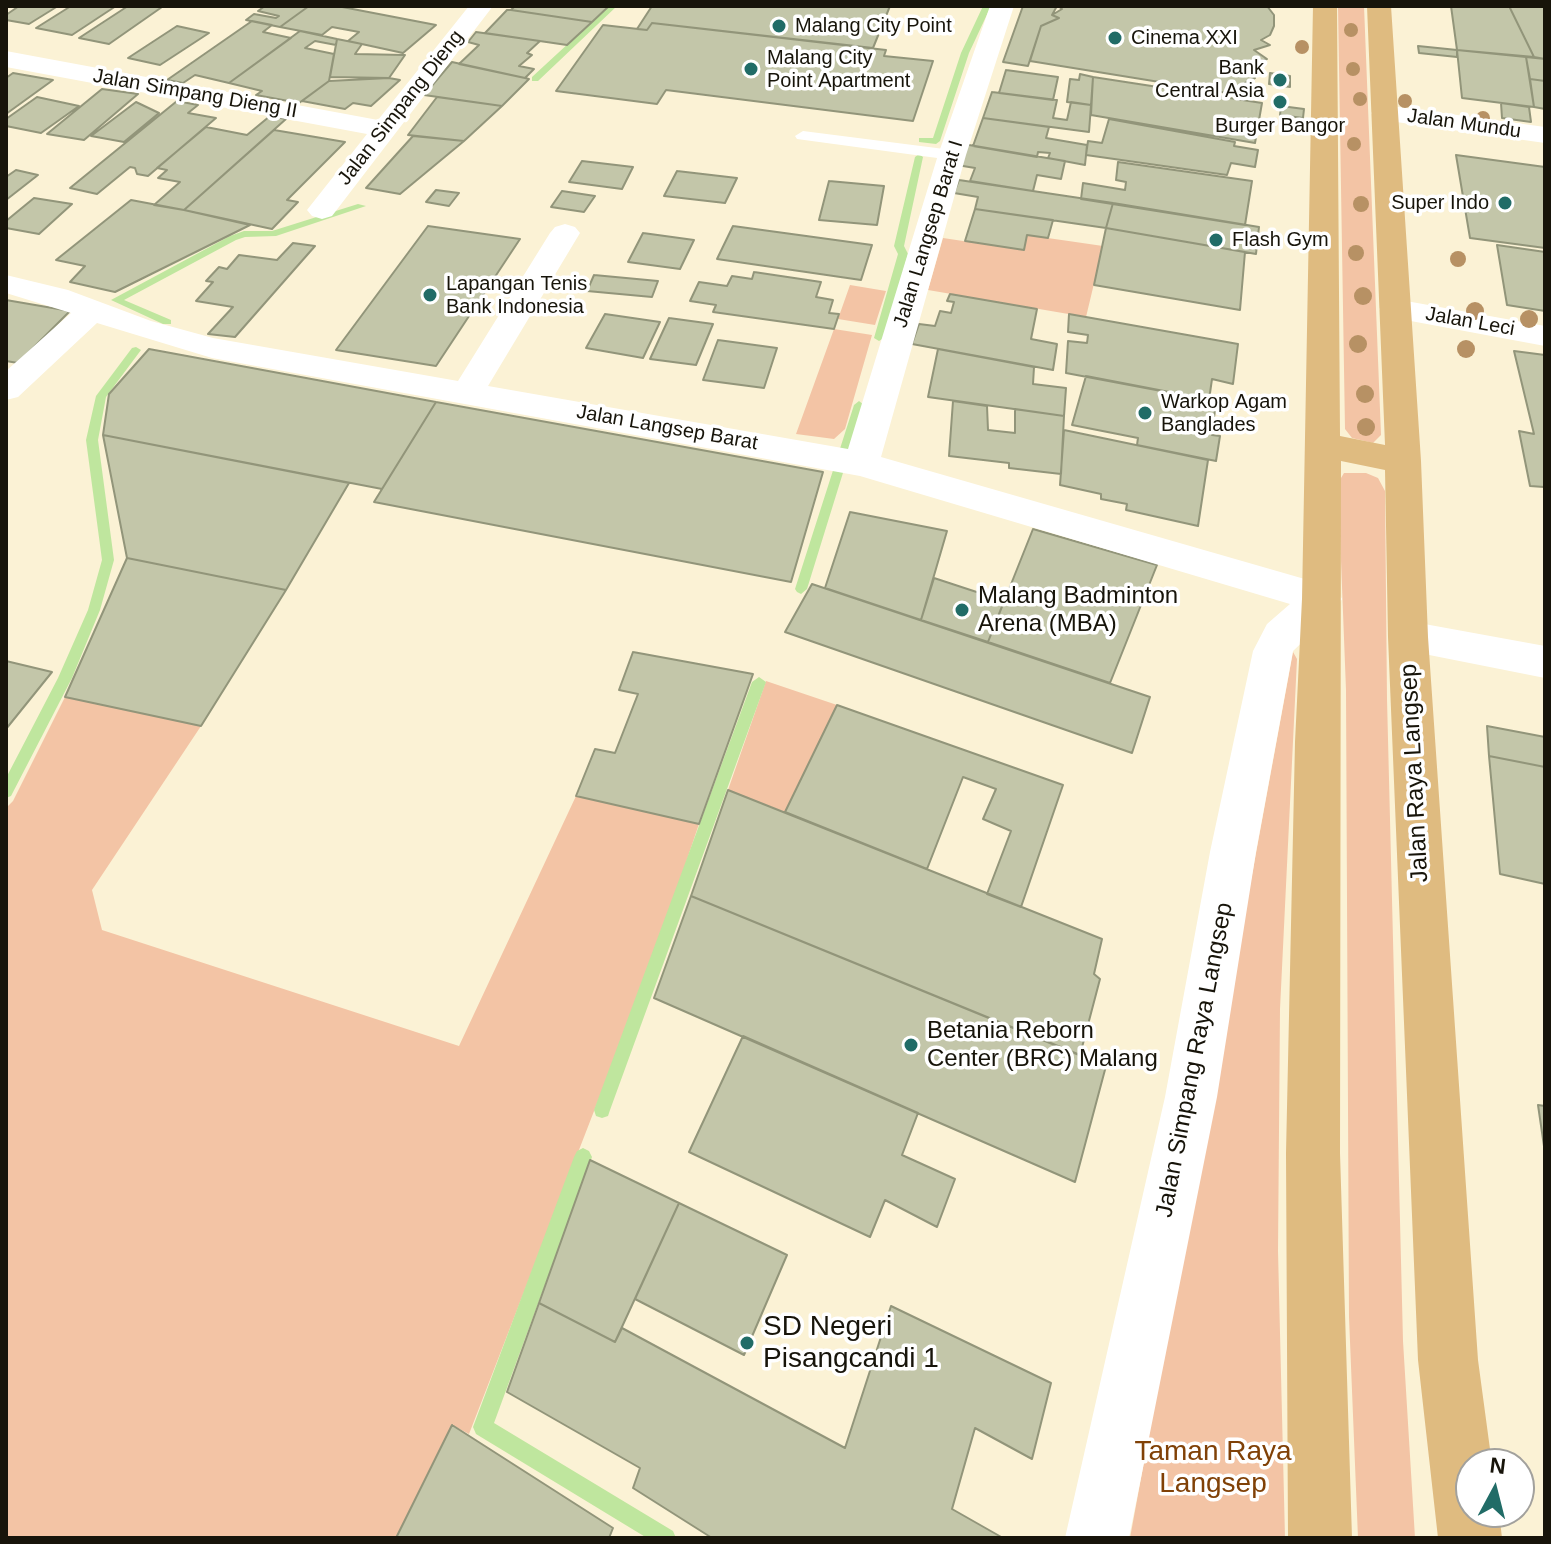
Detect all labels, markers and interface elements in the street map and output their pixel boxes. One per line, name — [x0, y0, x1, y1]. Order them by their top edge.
place label: Malang City Point — [795, 14, 952, 38]
marker: Malang City Point — [770, 17, 788, 35]
street label: Jalan Simpang Dieng — [333, 26, 469, 190]
place label: Cinema XXI — [1131, 26, 1238, 50]
marker: Cinema XXI — [1106, 29, 1124, 47]
place label: Malang City Point Apartment — [767, 46, 910, 93]
place label: Bank Central Asia — [1155, 56, 1264, 103]
marker: Malang City Point Apartment — [742, 60, 760, 78]
street label: Jalan Simpang Dieng II — [91, 64, 299, 124]
marker: Bank Central Asia — [1271, 71, 1289, 89]
marker: Burger Bangor — [1271, 93, 1289, 111]
street label: Jalan Mundu — [1406, 104, 1522, 144]
place label: Burger Bangor — [1215, 114, 1345, 138]
street label: Jalan Langsep Barat I — [889, 137, 969, 331]
place label: Super Indo — [1391, 191, 1489, 215]
marker: Super Indo — [1496, 194, 1514, 212]
place label: Flash Gym — [1232, 228, 1329, 252]
marker: Flash Gym — [1207, 231, 1225, 249]
place label: Lapangan Tenis Bank Indonesia — [446, 272, 587, 319]
marker: Lapangan Tenis Bank Indonesia — [421, 286, 439, 304]
street label: Jalan Leci — [1424, 302, 1516, 342]
place label: Warkop Agam Banglades — [1161, 390, 1287, 437]
street label: Jalan Langsep Barat — [575, 400, 759, 456]
marker: Warkop Agam Banglades — [1136, 404, 1154, 422]
place label: Malang Badminton Arena (MBA) — [978, 582, 1178, 638]
marker: Malang Badminton Arena (MBA) — [953, 601, 971, 619]
street label: Jalan Raya Langsep — [1395, 663, 1435, 883]
street label: Jalan Simpang Raya Langsep — [1150, 900, 1240, 1220]
place label: Betania Reborn Center (BRC) Malang — [927, 1017, 1158, 1073]
marker: Betania Reborn Center (BRC) Malang — [902, 1036, 920, 1054]
place label: SD Negeri Pisangcandi 1 — [763, 1310, 939, 1376]
marker: SD Negeri Pisangcandi 1 — [738, 1334, 756, 1352]
park label: Taman Raya Langsep — [1134, 1435, 1292, 1501]
north arrow — [1455, 1448, 1535, 1528]
text: N — [1488, 1452, 1507, 1479]

